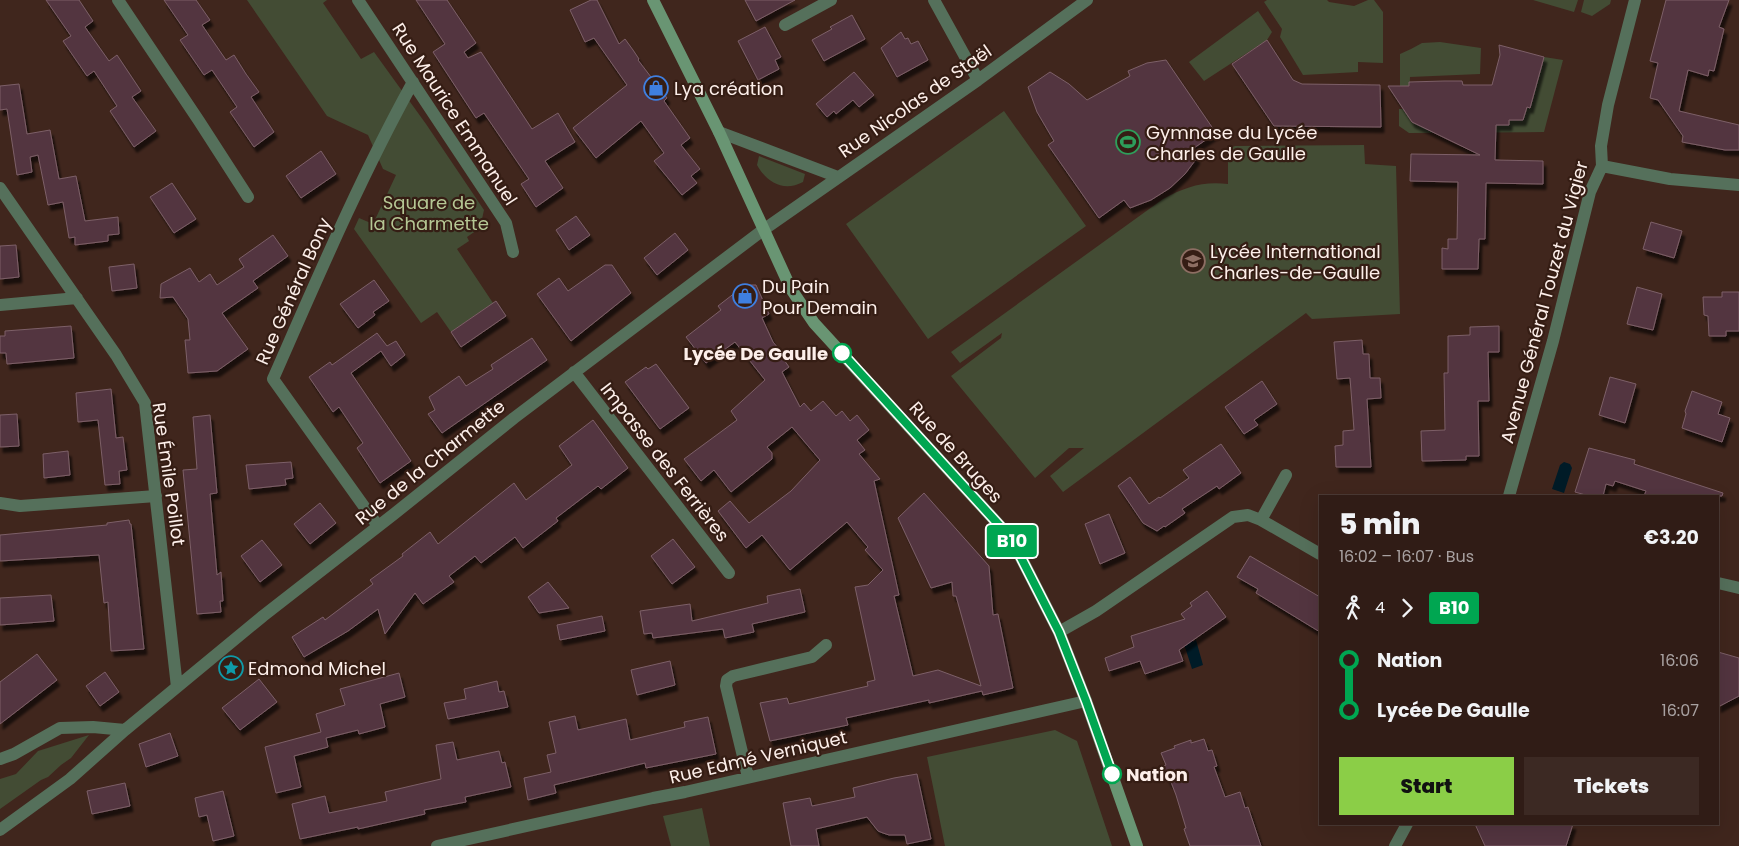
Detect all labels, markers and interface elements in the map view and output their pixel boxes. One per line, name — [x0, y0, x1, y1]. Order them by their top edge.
street label: Rue Maurice Emmanuel — [387, 18, 523, 210]
street label: Rue Nicolas de Staël — [833, 39, 997, 163]
shop icon: Lya création — [643, 75, 669, 101]
place label: Lya création — [674, 76, 784, 101]
place label: Gymnase du Lycée Charles de Gaulle — [1146, 120, 1317, 166]
sports icon: Gymnase du Lycée Charles de Gaulle — [1115, 129, 1141, 155]
street label: Avenue Général Touzet du Vigier — [1494, 158, 1594, 446]
park label: Square de la Charmette — [369, 190, 489, 236]
street label: Rue Général Bony — [249, 213, 337, 369]
place label: Lycée International Charles-de-Gaulle — [1210, 239, 1381, 285]
school or university icon: Lycée International Charles-de-Gaulle — [1180, 248, 1206, 274]
place label: Du Pain Pour Demain — [762, 274, 878, 320]
shop icon: Du Pain Pour Demain — [732, 283, 758, 309]
place label: Lycée De Gaulle — [683, 341, 828, 366]
marker: Lycée De Gaulle — [832, 343, 852, 363]
street label: Impasse des Ferrières — [595, 377, 735, 547]
street label: Rue de la Charmette — [350, 394, 510, 530]
street label: Rue de Bruges — [904, 396, 1008, 508]
street label: Rue Émile Poillot — [147, 401, 191, 547]
text: 5 min — [1339, 505, 1420, 544]
text: €3.20 — [1644, 524, 1699, 551]
line badge: B10 — [983, 525, 1041, 557]
text: B10 — [997, 528, 1027, 553]
text: 16:02 – 16:07 · Bus — [1339, 545, 1474, 568]
icon: walk — [1339, 594, 1367, 622]
icon: forward — [1393, 594, 1421, 622]
text: B10 — [1439, 595, 1469, 620]
text: 4 — [1375, 596, 1385, 619]
text: Nation — [1377, 647, 1442, 674]
text: 16:06 — [1660, 649, 1699, 672]
place icon: Edmond Michel — [218, 655, 244, 681]
place label: Edmond Michel — [248, 656, 386, 681]
text: Lycée De Gaulle — [1377, 697, 1530, 724]
text: 16:07 — [1662, 699, 1699, 722]
street label: Rue Edmé Verniquet — [667, 724, 849, 790]
button: Start — [1339, 757, 1514, 815]
button: Tickets — [1524, 757, 1699, 815]
place label: Nation — [1126, 762, 1188, 787]
marker: Nation — [1102, 764, 1122, 784]

